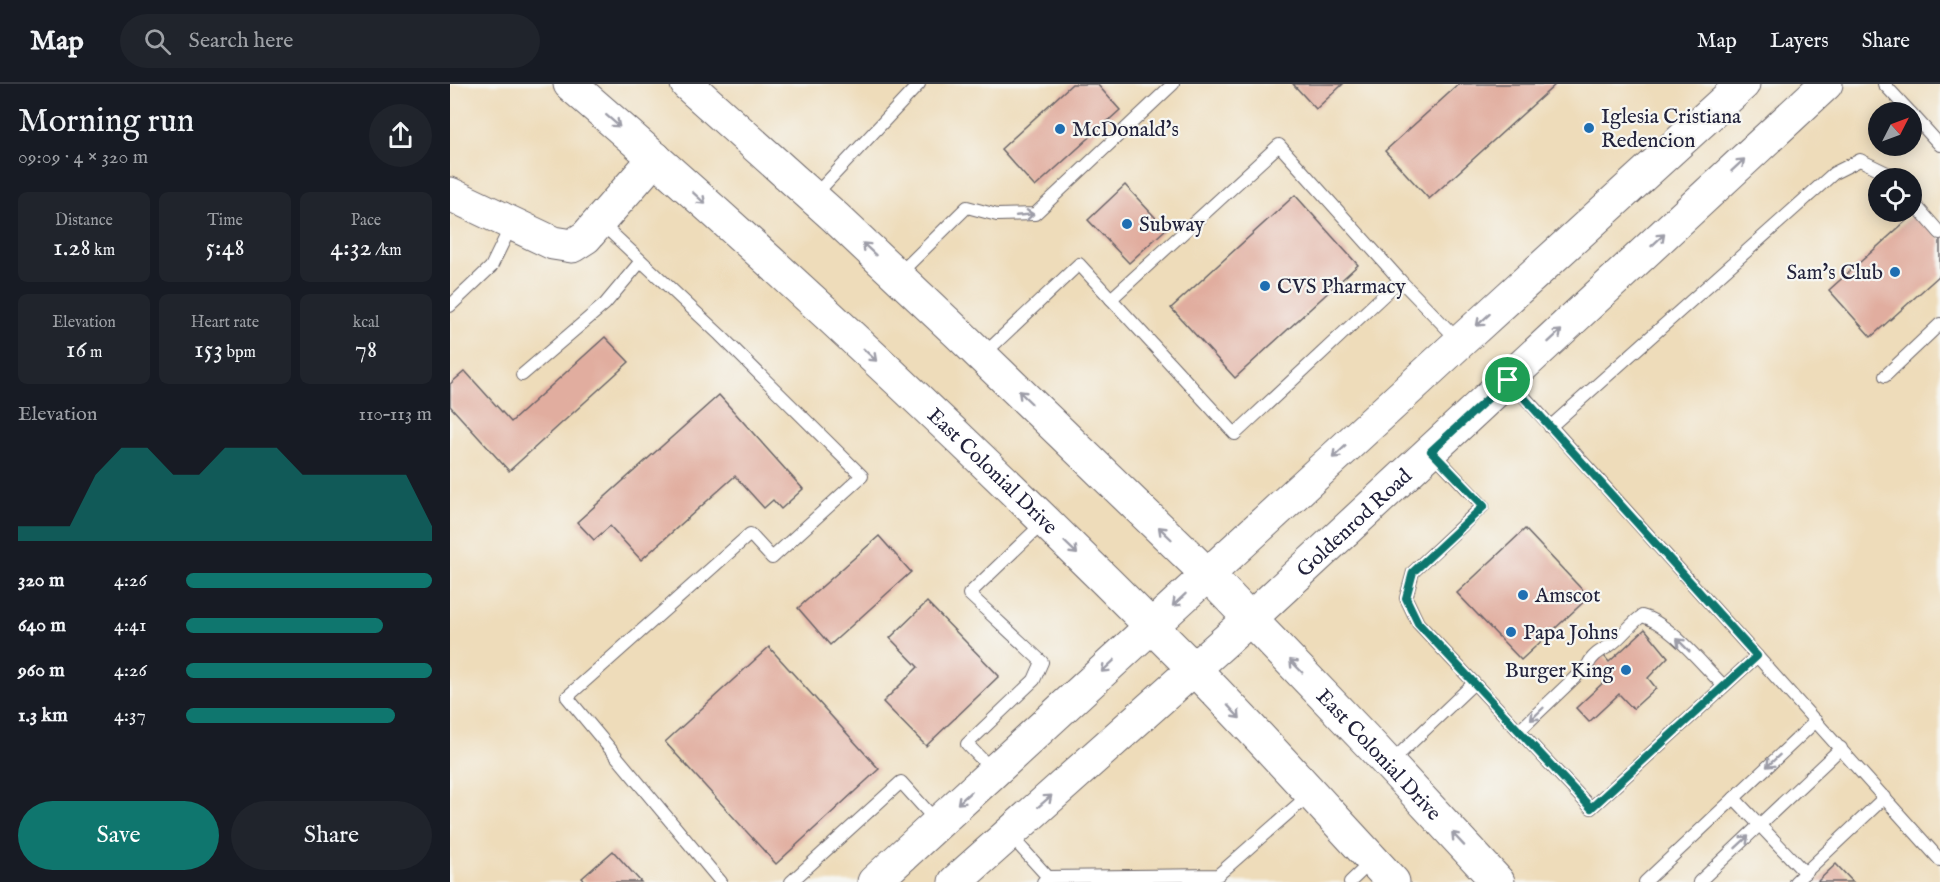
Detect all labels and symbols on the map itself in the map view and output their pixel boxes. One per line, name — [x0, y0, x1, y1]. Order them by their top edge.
north arrow — [1868, 102, 1922, 156]
place label: Iglesia Cristiana Redencion — [1601, 104, 1742, 155]
one-way arrow — [605, 114, 620, 128]
place label: McDonald's — [1072, 117, 1179, 144]
marker: Iglesia Cristiana Redencion — [1582, 121, 1596, 135]
marker: McDonald's — [1053, 122, 1067, 136]
one-way arrow — [1730, 159, 1745, 173]
one-way arrow — [691, 191, 706, 205]
one-way arrow — [1014, 209, 1034, 220]
place label: Subway — [1139, 212, 1205, 239]
marker: Subway — [1120, 217, 1134, 231]
one-way arrow — [1651, 233, 1666, 247]
one-way arrow — [861, 242, 876, 256]
place label: Sam's Club — [1787, 260, 1883, 287]
marker: Sam's Club — [1888, 265, 1902, 279]
place label: CVS Pharmacy — [1277, 274, 1407, 301]
marker: CVS Pharmacy — [1258, 279, 1272, 293]
one-way arrow — [1476, 313, 1491, 327]
one-way arrow — [1548, 329, 1563, 343]
one-way arrow — [862, 348, 877, 363]
pin — [1482, 354, 1533, 405]
one-way arrow — [1018, 390, 1033, 405]
street label: East Colonial Drive — [921, 403, 1063, 541]
one-way arrow — [1332, 445, 1347, 460]
street label: Goldenrod Road — [1291, 463, 1419, 584]
one-way arrow — [1158, 526, 1173, 541]
one-way arrow — [1064, 541, 1079, 556]
place label: Amscot — [1534, 583, 1600, 610]
marker: Amscot — [1516, 588, 1530, 602]
one-way arrow — [1171, 593, 1186, 607]
place label: Papa Johns — [1523, 620, 1618, 647]
marker: Papa Johns — [1504, 625, 1518, 639]
one-way arrow — [1675, 637, 1690, 652]
place label: Burger King — [1505, 658, 1615, 685]
one-way arrow — [1101, 659, 1116, 673]
one-way arrow — [1289, 659, 1303, 674]
marker: Burger King — [1619, 663, 1633, 677]
street label: East Colonial Drive — [1310, 684, 1447, 827]
one-way arrow — [1227, 704, 1241, 719]
one-way arrow — [1530, 706, 1545, 721]
one-way arrow — [1766, 754, 1781, 768]
one-way arrow — [957, 791, 972, 805]
one-way arrow — [1037, 794, 1052, 808]
one-way arrow — [1451, 832, 1465, 847]
one-way arrow — [1734, 835, 1749, 849]

